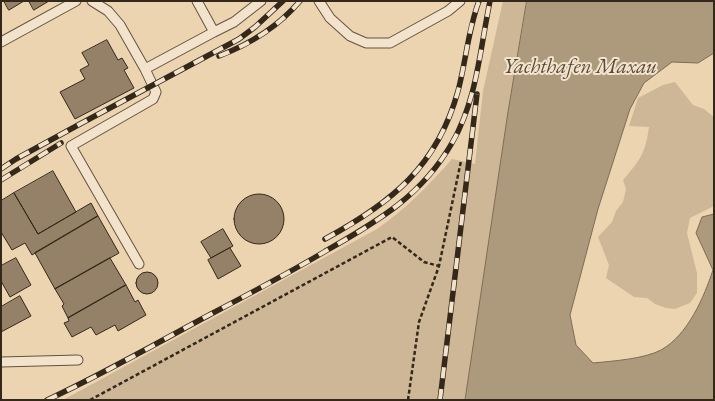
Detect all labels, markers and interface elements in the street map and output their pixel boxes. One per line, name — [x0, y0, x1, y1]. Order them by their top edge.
water label: Yachthafen Maxau — [503, 54, 657, 80]

